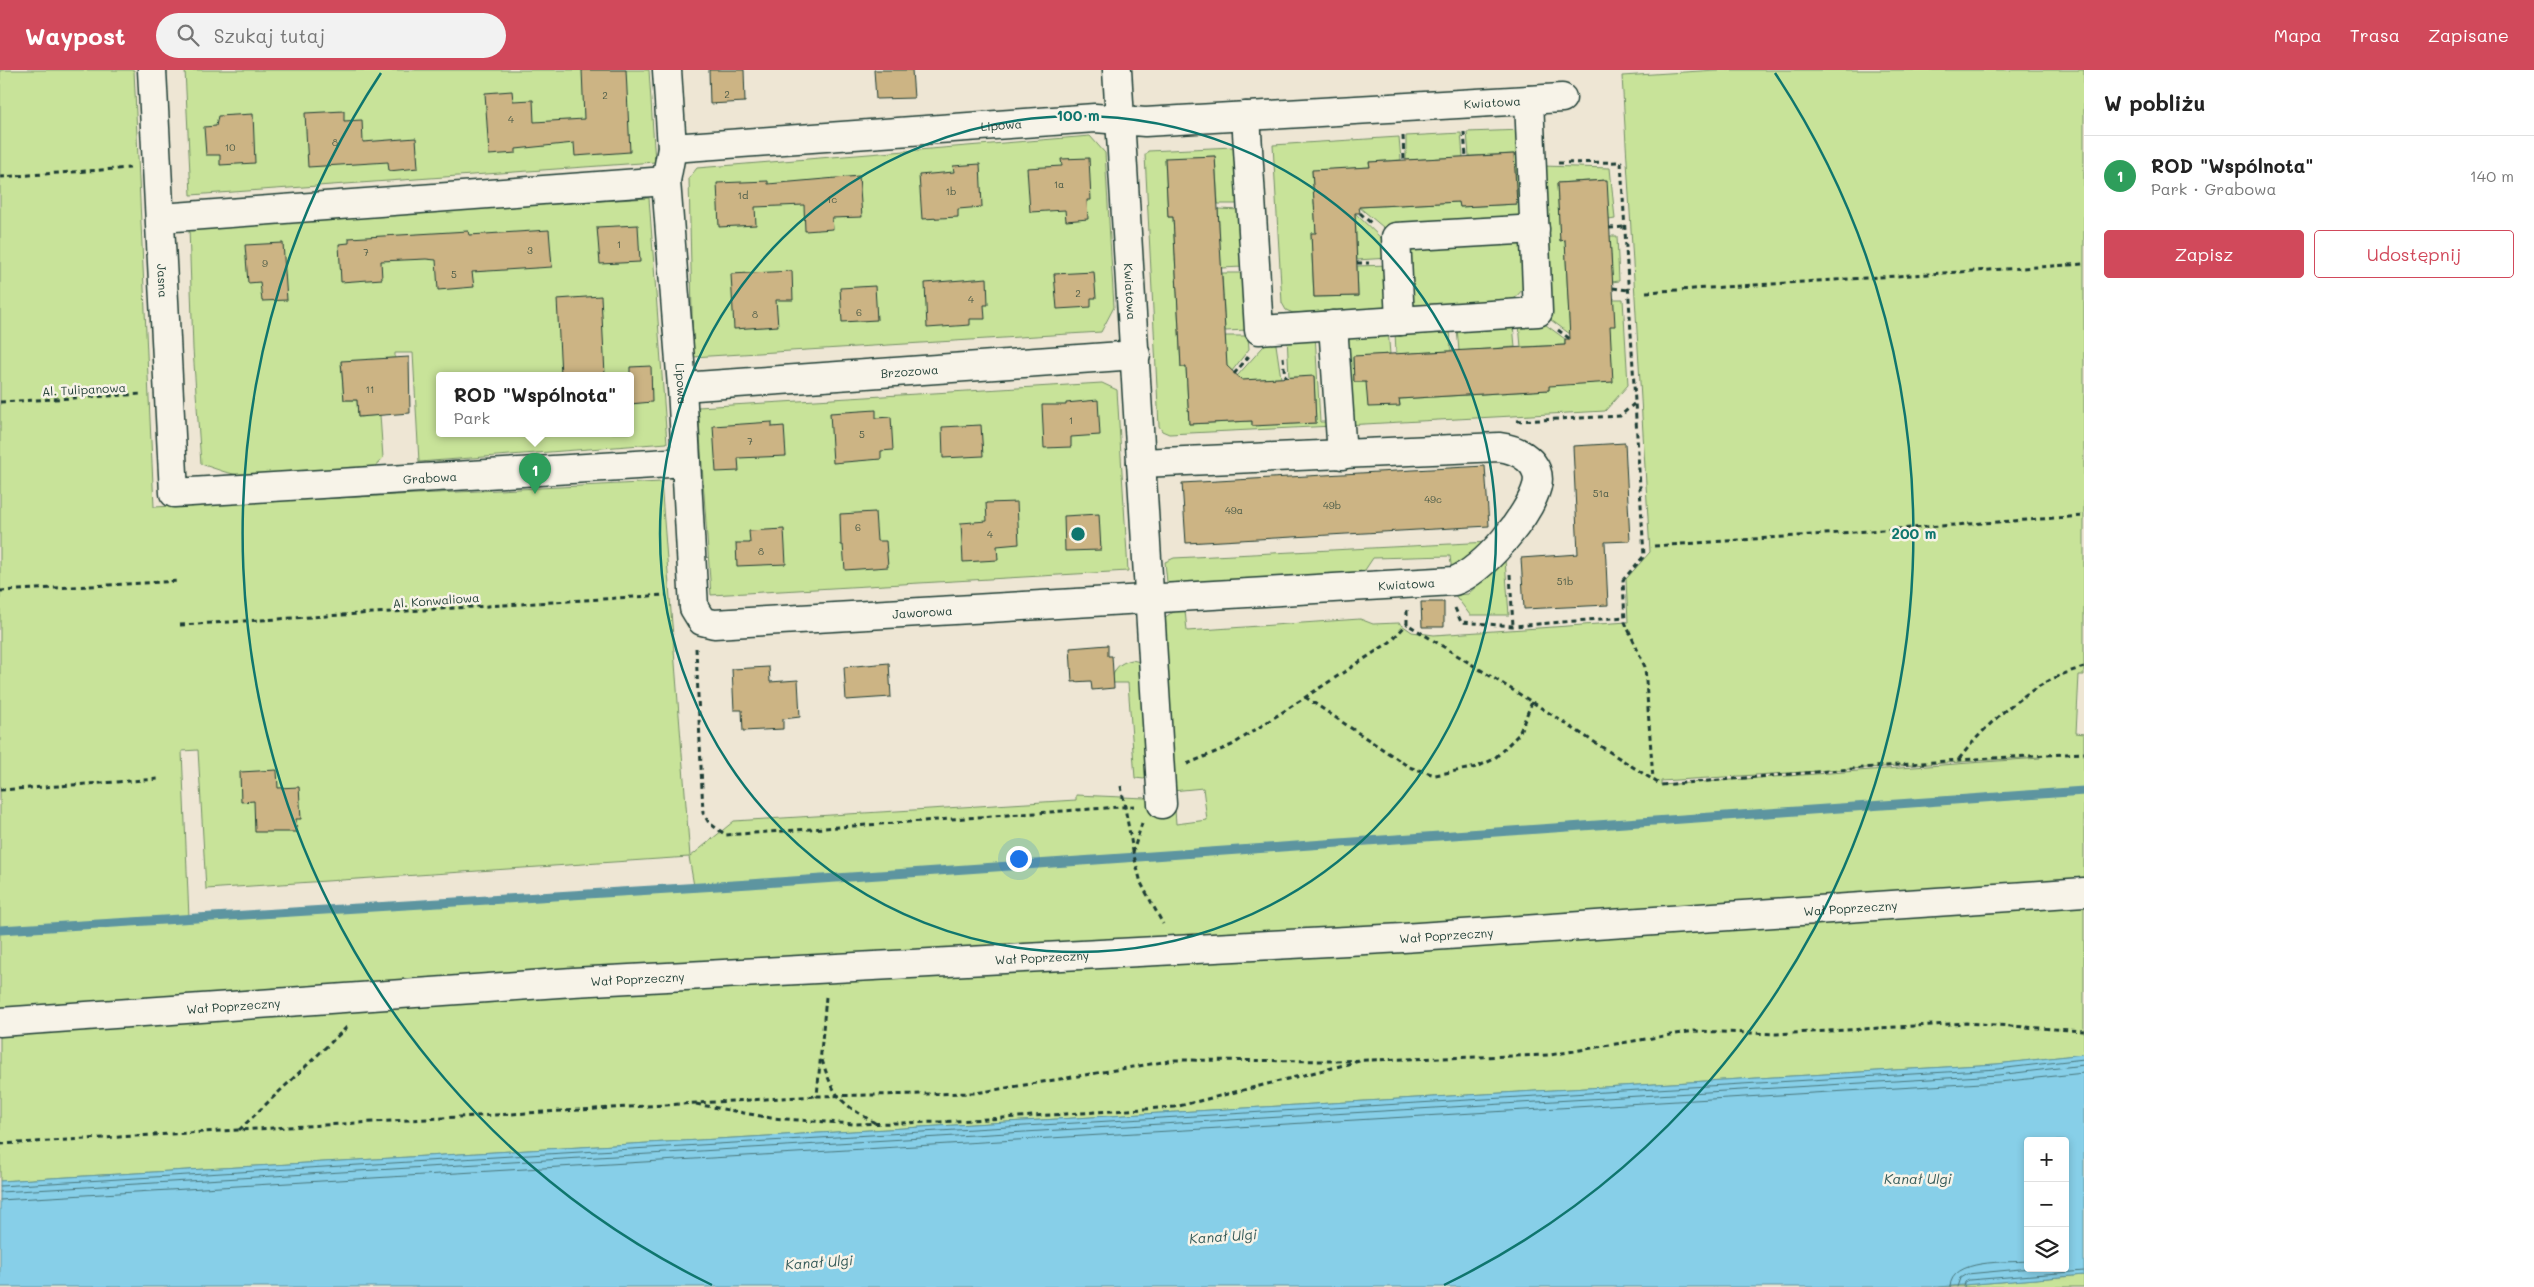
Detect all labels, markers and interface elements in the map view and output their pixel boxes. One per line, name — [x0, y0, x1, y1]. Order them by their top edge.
search box — [156, 13, 506, 58]
text: Waypost — [25, 20, 126, 51]
icon: search — [174, 21, 202, 49]
text: Szukaj tutaj — [214, 23, 325, 48]
text: Mapa — [2274, 23, 2322, 47]
text: Trasa — [2350, 23, 2400, 47]
text: Zapisane — [2428, 23, 2509, 47]
house number: 2 — [724, 87, 730, 101]
house number: 2 — [602, 88, 608, 102]
text: W pobliżu — [2104, 89, 2205, 116]
street label: Kwiatowa — [1463, 92, 1521, 112]
text: 100 m — [1056, 105, 1100, 125]
house number: 4 — [508, 112, 514, 126]
street label: Lipowa — [980, 115, 1022, 134]
house number: 8 — [332, 135, 338, 149]
house number: 10 — [225, 140, 235, 154]
text: ROD "Wspólnota" — [2151, 153, 2314, 178]
text: 1 — [2116, 165, 2124, 186]
text: 140 m — [2470, 165, 2514, 186]
house number: 1a — [1054, 177, 1064, 191]
text: Park · Grabowa — [2151, 178, 2276, 199]
house number: 1b — [946, 184, 956, 198]
house number: 1d — [738, 188, 748, 202]
house number: 1c — [827, 192, 837, 206]
button: Zapisz — [2104, 230, 2304, 278]
button: Udostępnij — [2314, 230, 2514, 278]
house number: 1 — [617, 237, 621, 251]
house number: 3 — [527, 243, 533, 257]
house number: 7 — [363, 245, 369, 259]
house number: 9 — [262, 256, 268, 270]
street label: Jasna — [154, 263, 172, 298]
street label: Kwiatowa — [1121, 263, 1140, 321]
house number: 5 — [451, 267, 457, 281]
house number: 2 — [1075, 286, 1081, 300]
house number: 4 — [968, 292, 974, 306]
house number: 6 — [856, 305, 862, 319]
house number: 8 — [752, 307, 758, 321]
street label: Brzozowa — [880, 361, 939, 381]
street label: Lipowa — [672, 362, 691, 405]
popup — [436, 372, 634, 437]
street label: Al. Tulipanowa — [42, 379, 126, 399]
house number: 11 — [366, 382, 374, 396]
text: ROD "Wspólnota" — [454, 382, 616, 407]
text: Park — [454, 407, 490, 428]
house number: 1 — [1069, 413, 1073, 427]
house number: 5 — [859, 427, 865, 441]
house number: 7 — [747, 434, 753, 448]
pin: 1 — [519, 453, 551, 494]
street label: Grabowa — [403, 468, 457, 487]
house number: 51a — [1593, 486, 1609, 500]
house number: 49c — [1424, 492, 1442, 506]
house number: 49b — [1323, 498, 1341, 512]
house number: 49a — [1225, 503, 1243, 517]
house number: 6 — [855, 520, 861, 534]
text: 200 m — [1892, 523, 1937, 543]
centre of rings — [1069, 525, 1087, 543]
house number: 4 — [987, 527, 993, 541]
house number: 8 — [758, 544, 764, 558]
street label: Kwiatowa — [1378, 574, 1435, 593]
house number: 51b — [1557, 574, 1573, 588]
street label: Al. Konwaliowa — [392, 589, 480, 611]
street label: Jaworowa — [892, 602, 953, 622]
your location — [1006, 846, 1032, 872]
street label: Wał Poprzeczny — [1803, 897, 1898, 919]
street label: Wał Poprzeczny — [1399, 924, 1494, 946]
street label: Wał Poprzeczny — [994, 947, 1089, 968]
street label: Wał Poprzeczny — [590, 968, 685, 989]
street label: Wał Poprzeczny — [186, 994, 281, 1017]
map controls — [2024, 1137, 2069, 1272]
button: + — [2024, 1137, 2069, 1182]
water label: Kanał Ulgi — [1884, 1169, 1953, 1188]
button: − — [2024, 1182, 2069, 1227]
water label: Kanał Ulgi — [1189, 1224, 1258, 1248]
button: layers — [2024, 1227, 2069, 1272]
water label: Kanał Ulgi — [785, 1250, 854, 1274]

